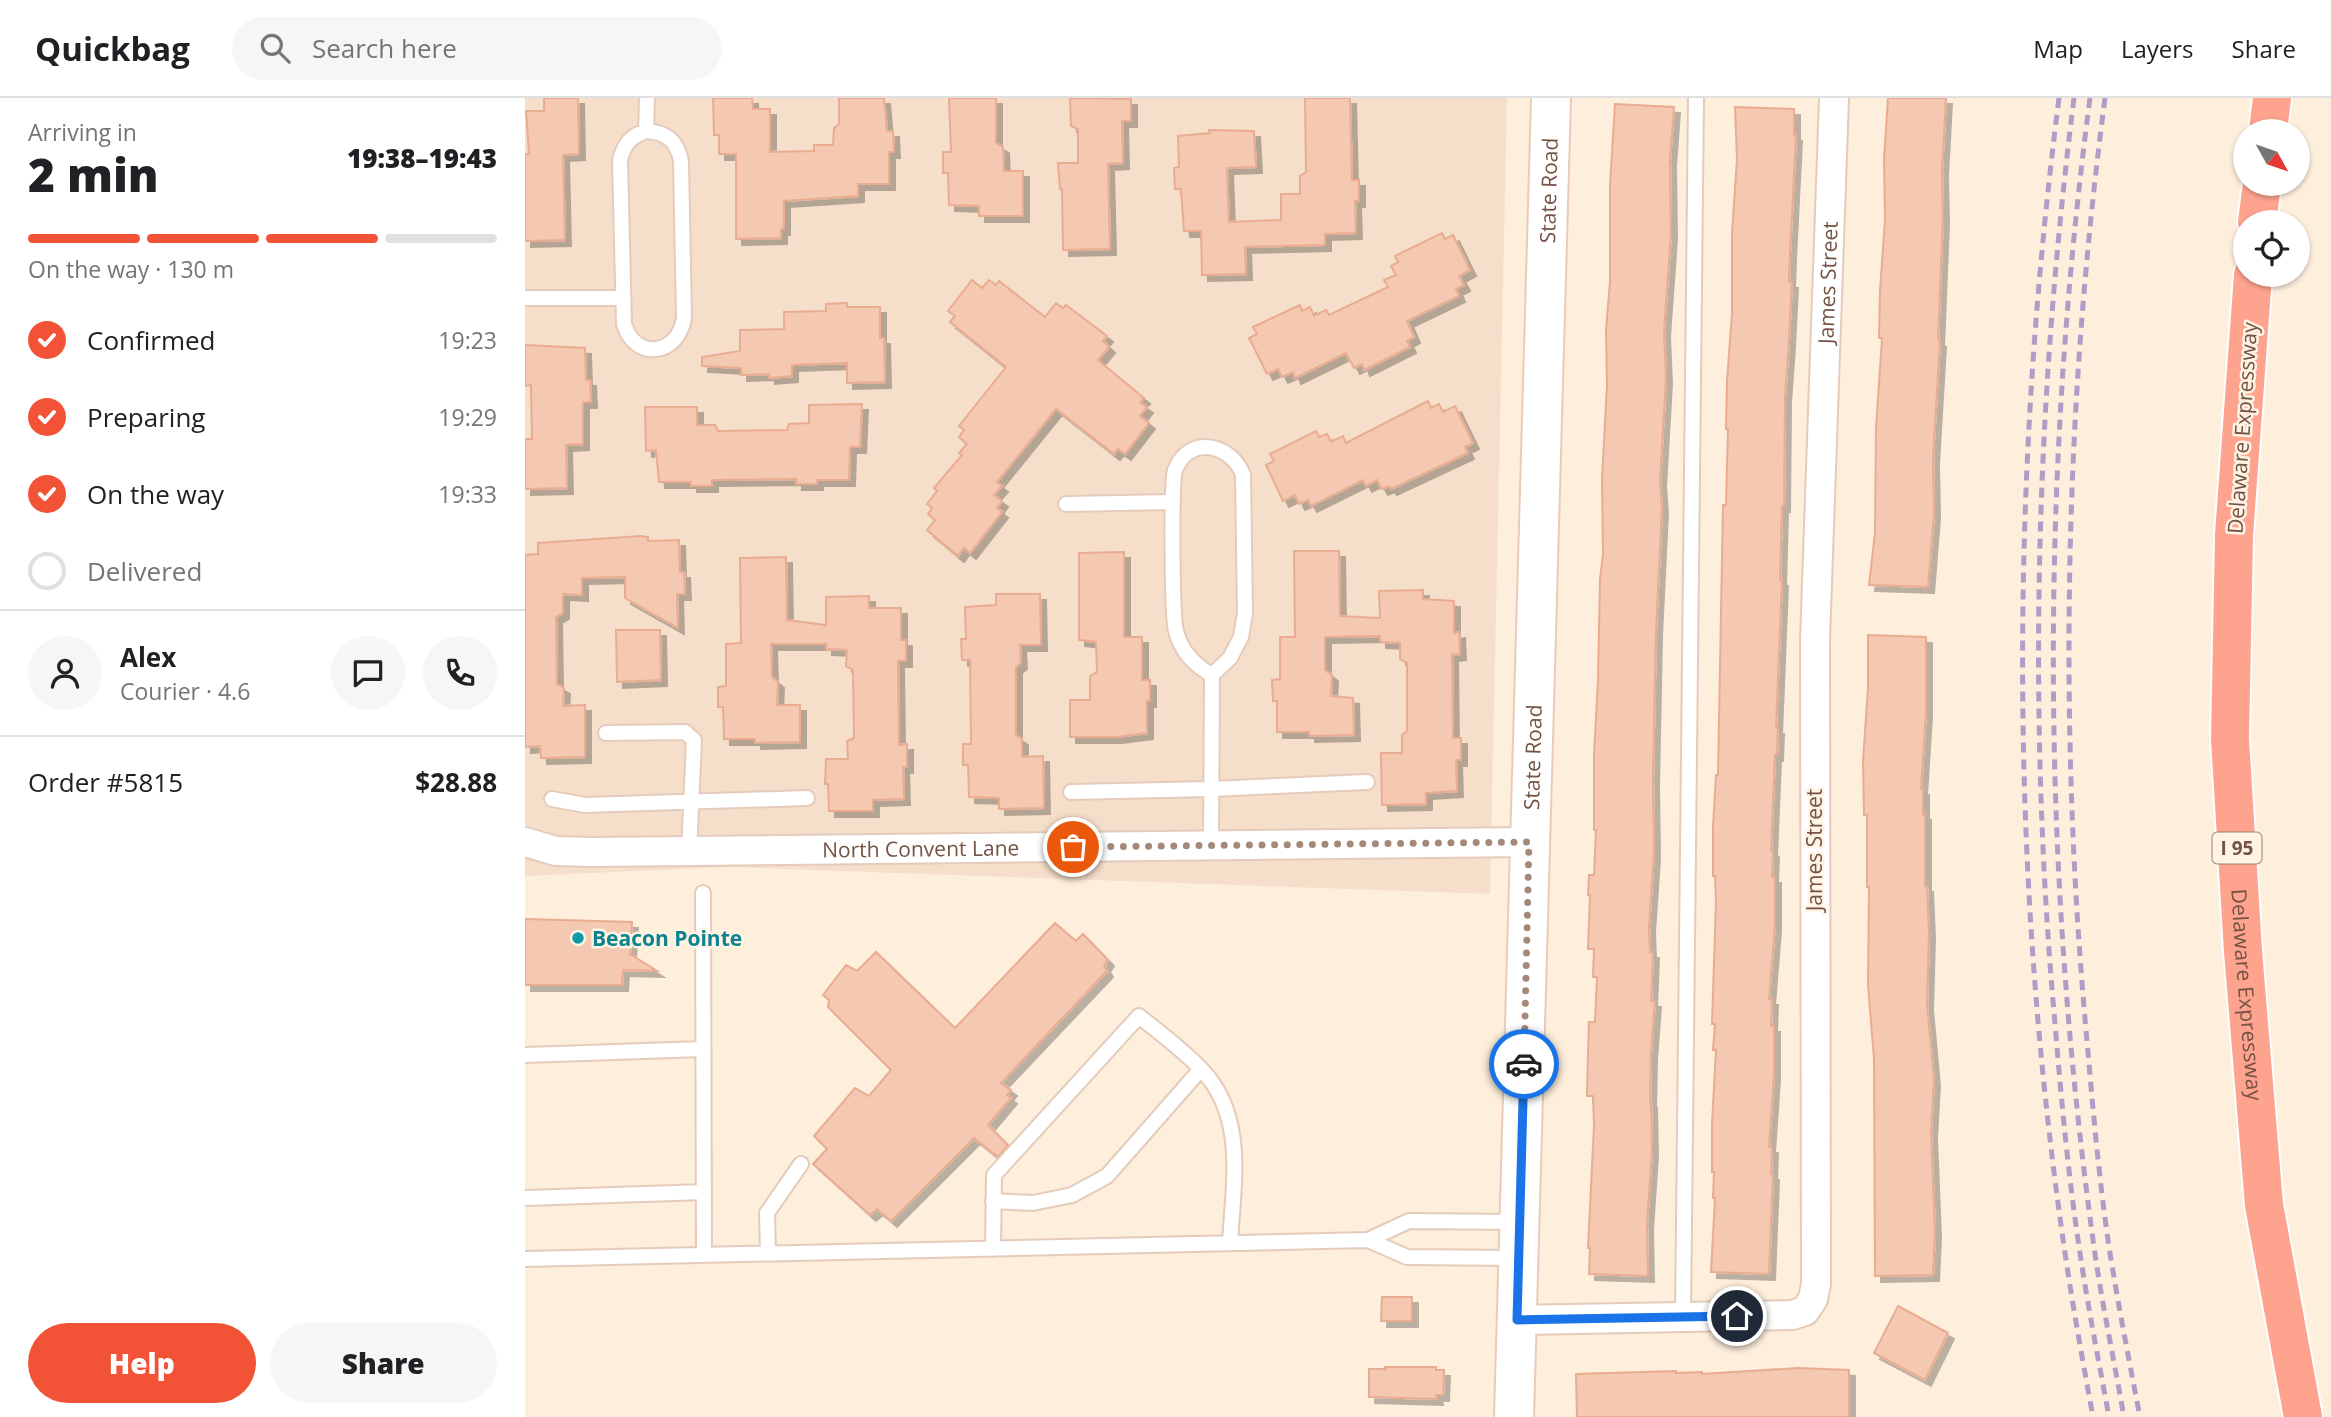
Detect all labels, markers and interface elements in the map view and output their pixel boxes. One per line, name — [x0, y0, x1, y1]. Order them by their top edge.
search box — [232, 17, 722, 80]
text: Quickbag — [35, 26, 190, 71]
icon: search — [256, 29, 294, 67]
text: Search here — [312, 30, 457, 66]
text: Map — [2033, 32, 2083, 65]
text: Layers — [2121, 32, 2194, 65]
text: Share — [2232, 32, 2296, 65]
text: Arriving in — [28, 116, 137, 148]
north arrow — [2233, 119, 2310, 196]
map controls — [2233, 119, 2310, 287]
street label: State Road — [1533, 137, 1564, 244]
text: 19:38–19:43 — [347, 140, 497, 176]
text: 2 min — [28, 143, 159, 205]
button: locate — [2233, 210, 2310, 287]
street label: James Street — [1811, 221, 1844, 346]
text: On the way · 130 m — [28, 253, 234, 285]
icon: check — [28, 321, 66, 359]
street label: Delaware Expressway — [2221, 321, 2263, 535]
text: Confirmed — [87, 322, 215, 358]
text: 19:23 — [438, 324, 497, 356]
icon: check — [28, 398, 66, 436]
text: Preparing — [87, 399, 205, 435]
text: 19:29 — [438, 401, 497, 433]
icon: check — [28, 475, 66, 513]
text: On the way — [87, 476, 224, 512]
text: 19:33 — [438, 478, 497, 510]
text: Delivered — [87, 553, 202, 589]
button: person — [28, 636, 102, 710]
button: chat — [331, 636, 405, 710]
button: phone — [423, 636, 497, 710]
text: Alex — [120, 639, 176, 675]
text: Courier · 4.6 — [120, 675, 250, 707]
street label: State Road — [1517, 704, 1548, 810]
text: Order #5815 — [28, 764, 183, 800]
text: $28.88 — [415, 764, 497, 800]
street label: James Street — [1800, 789, 1828, 913]
pin — [1043, 817, 1103, 877]
icon: bag — [1054, 828, 1092, 866]
road number: I 95 — [2213, 832, 2261, 863]
street label: North Convent Lane — [822, 833, 1019, 864]
street label: Delaware Expressway — [2225, 888, 2269, 1102]
place label: Beacon Pointe — [592, 924, 742, 952]
marker: Beacon Pointe — [570, 930, 586, 946]
courier — [1489, 1029, 1559, 1099]
icon: car — [1505, 1045, 1543, 1083]
pin — [1707, 1286, 1767, 1346]
icon: home — [1718, 1297, 1756, 1335]
button: Help — [28, 1323, 256, 1403]
button: Share — [270, 1323, 497, 1403]

